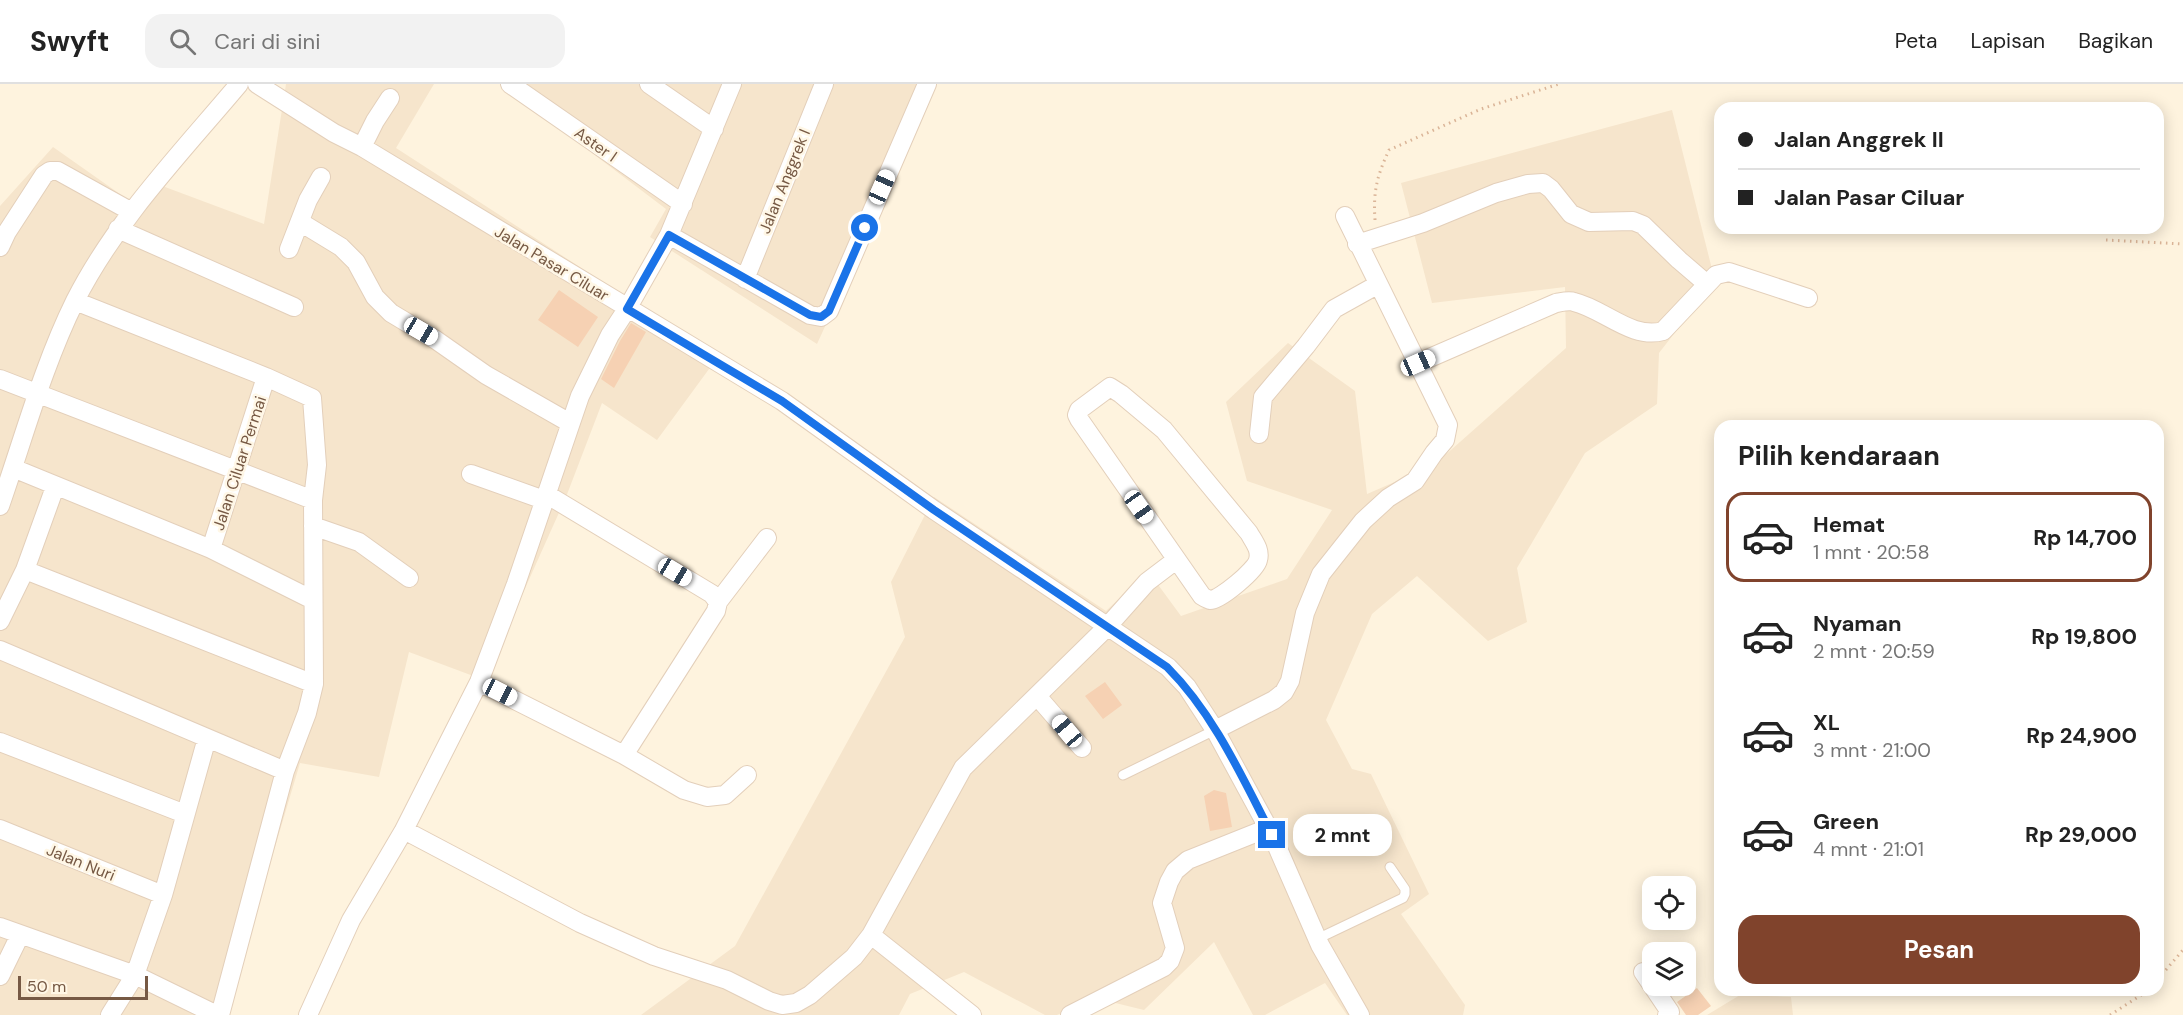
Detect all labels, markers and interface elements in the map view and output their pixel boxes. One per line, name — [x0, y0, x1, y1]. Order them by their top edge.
search box — [145, 14, 565, 68]
text: Swyft — [30, 23, 109, 60]
icon: search — [166, 25, 199, 58]
text: Cari di sini — [214, 27, 320, 56]
text: Peta — [1895, 27, 1937, 55]
text: Lapisan — [1970, 27, 2045, 55]
text: Bagikan — [2078, 27, 2153, 55]
street label: Aster I — [570, 122, 621, 167]
text: Jalan Anggrek II — [1774, 125, 1944, 154]
street label: Jalan Anggrek I — [754, 126, 815, 237]
car — [866, 167, 898, 207]
text: Jalan Pasar Ciluar — [1774, 183, 1964, 212]
route start — [851, 214, 878, 241]
street label: Jalan Pasar Ciluar — [491, 221, 613, 306]
car — [401, 314, 441, 348]
car — [1398, 347, 1438, 379]
street label: Jalan Ciluar Permai — [208, 393, 271, 533]
text: Pilih kendaraan — [1738, 438, 1940, 473]
car — [1121, 487, 1157, 527]
icon: car — [1741, 510, 1795, 564]
text: Hemat — [1813, 510, 1885, 539]
text: Rp 14,700 — [2033, 523, 2137, 552]
text: 1 mnt · 20:58 — [1813, 539, 1930, 565]
car — [655, 555, 695, 589]
icon: car — [1741, 609, 1795, 663]
text: Nyaman — [1813, 609, 1902, 638]
text: Rp 19,800 — [2031, 622, 2137, 651]
text: 2 mnt · 20:59 — [1813, 638, 1935, 664]
car — [480, 676, 520, 708]
icon: car — [1741, 708, 1795, 762]
text: XL — [1813, 708, 1840, 737]
car — [1049, 711, 1085, 751]
text: Rp 24,900 — [2026, 721, 2137, 750]
text: 3 mnt · 21:00 — [1813, 737, 1931, 763]
icon: car — [1741, 807, 1795, 861]
text: Green — [1813, 807, 1879, 836]
callout: 2 mnt — [1293, 814, 1392, 856]
text: Rp 29,000 — [2025, 820, 2137, 849]
route end — [1258, 821, 1285, 848]
text: 2 mnt — [1314, 822, 1371, 848]
text: 4 mnt · 21:01 — [1813, 836, 1924, 862]
street label: Jalan Nuri — [43, 839, 118, 886]
map controls — [1642, 876, 1696, 996]
button: locate — [1642, 876, 1696, 930]
button: Pesan — [1738, 915, 2140, 984]
button: layers — [1642, 942, 1696, 996]
scale bar — [18, 973, 148, 1000]
text: 50 m — [27, 976, 66, 997]

